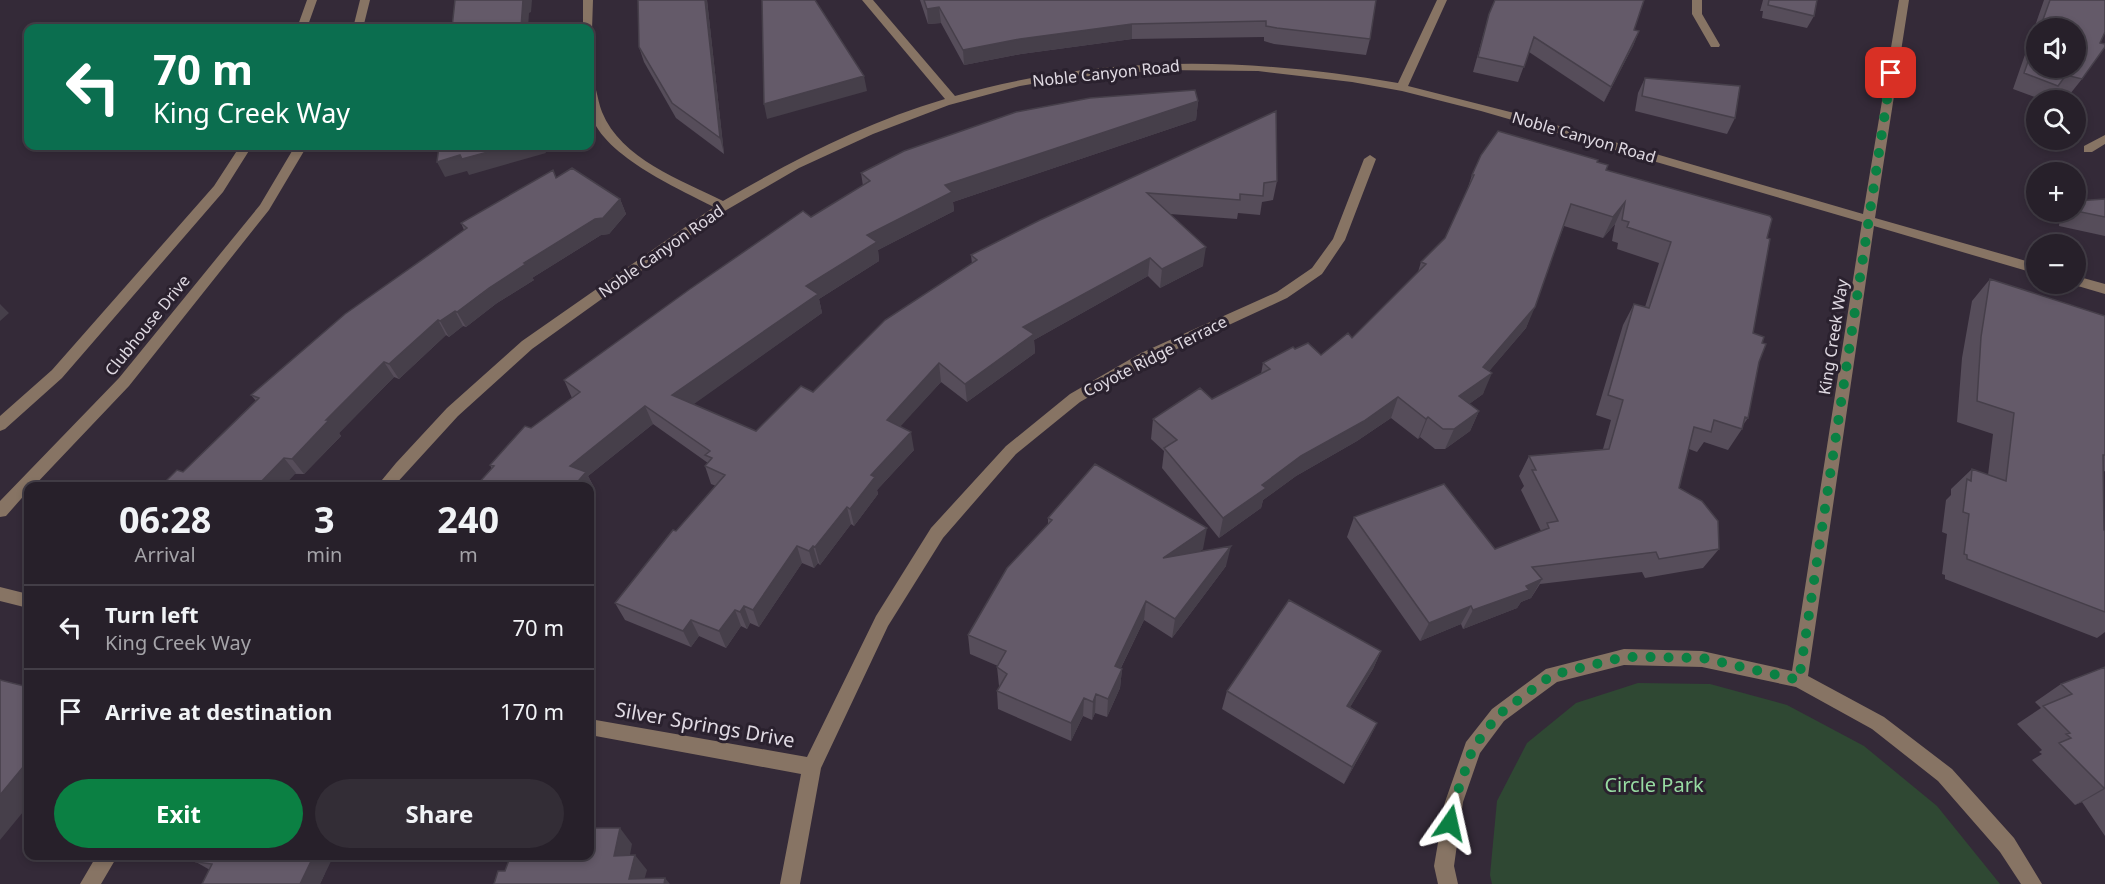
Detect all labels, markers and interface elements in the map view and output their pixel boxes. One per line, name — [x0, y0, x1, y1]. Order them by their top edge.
map controls — [2026, 18, 2086, 294]
button: sound — [2026, 18, 2086, 78]
text: 70 m — [153, 40, 253, 97]
pin — [1865, 47, 1916, 98]
icon: left — [54, 48, 132, 126]
street label: Noble Canyon Road — [1031, 54, 1181, 92]
icon: arrive — [1874, 56, 1907, 89]
button: search — [2026, 90, 2086, 150]
text: King Creek Way — [153, 94, 350, 131]
street label: Noble Canyon Road — [1510, 106, 1658, 168]
button: + — [2026, 162, 2086, 222]
street label: Noble Canyon Road — [594, 199, 728, 303]
button: − — [2026, 234, 2086, 294]
street label: Clubhouse Drive — [99, 270, 195, 380]
street label: King Creek Way — [1813, 277, 1853, 396]
street label: Coyote Ridge Terrace — [1079, 310, 1231, 402]
text: 06:28 — [119, 495, 211, 544]
text: 3 — [314, 495, 335, 544]
text: 240 — [437, 495, 499, 544]
text: Arrival — [135, 541, 196, 568]
text: min — [306, 541, 342, 568]
text: m — [459, 541, 478, 568]
text: Turn left — [105, 599, 199, 629]
icon: left — [54, 611, 87, 644]
text: 70 m — [513, 612, 564, 642]
text: King Creek Way — [105, 629, 251, 656]
icon: arrive — [54, 695, 87, 728]
street label: Silver Springs Drive — [613, 695, 797, 754]
text: Arrive at destination — [105, 696, 332, 726]
text: 170 m — [500, 696, 564, 726]
park label: Circle Park — [1604, 771, 1704, 798]
button: Exit — [54, 779, 303, 848]
button: Share — [315, 779, 564, 848]
position arrow — [1418, 791, 1482, 855]

